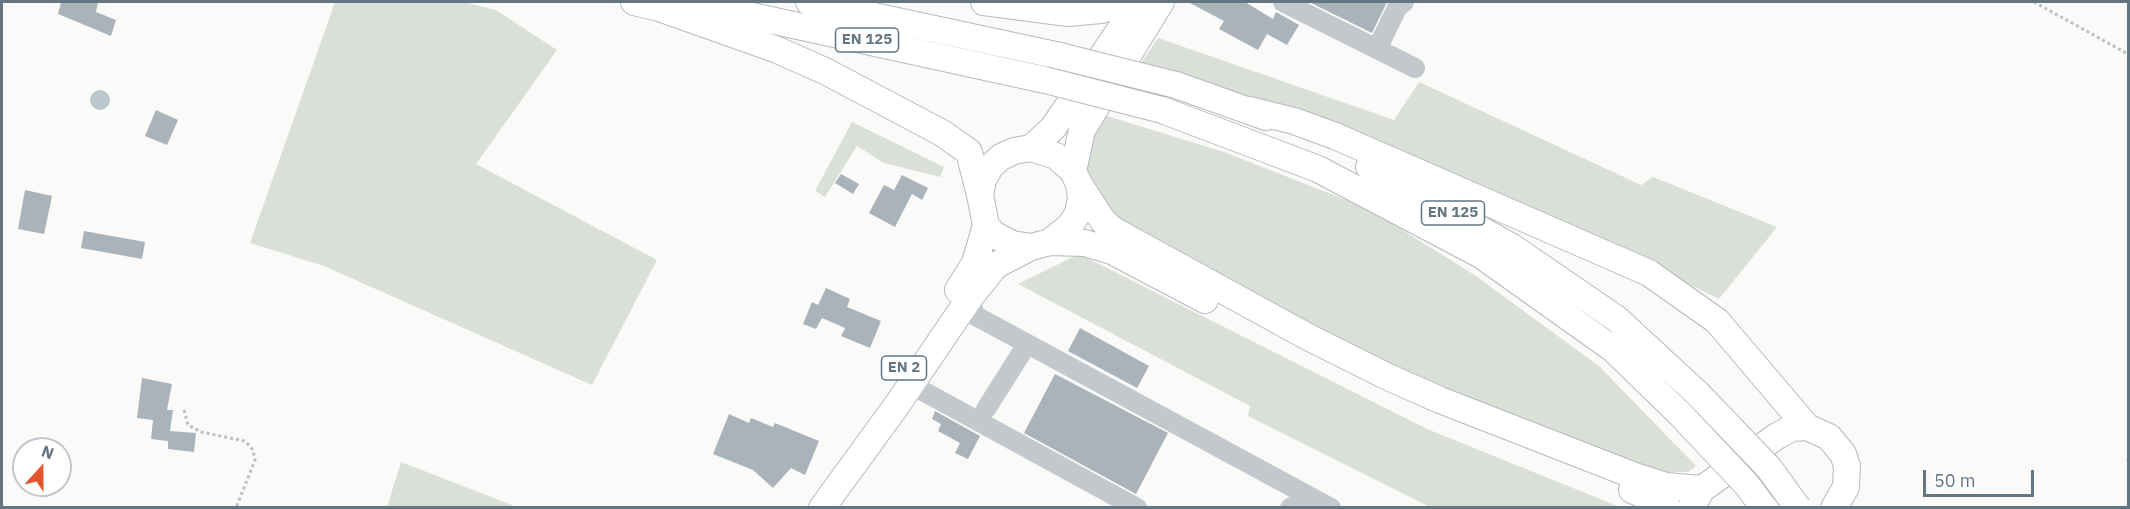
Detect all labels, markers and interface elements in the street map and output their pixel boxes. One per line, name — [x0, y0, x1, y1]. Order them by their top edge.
road number: EN 125 — [836, 28, 898, 52]
road number: EN 125 — [1422, 201, 1484, 225]
road number: EN 2 — [882, 356, 926, 380]
north arrow — [12, 437, 72, 497]
text: N — [39, 441, 57, 463]
scale bar — [1926, 458, 2037, 496]
text: 50 m — [1934, 469, 1976, 492]

